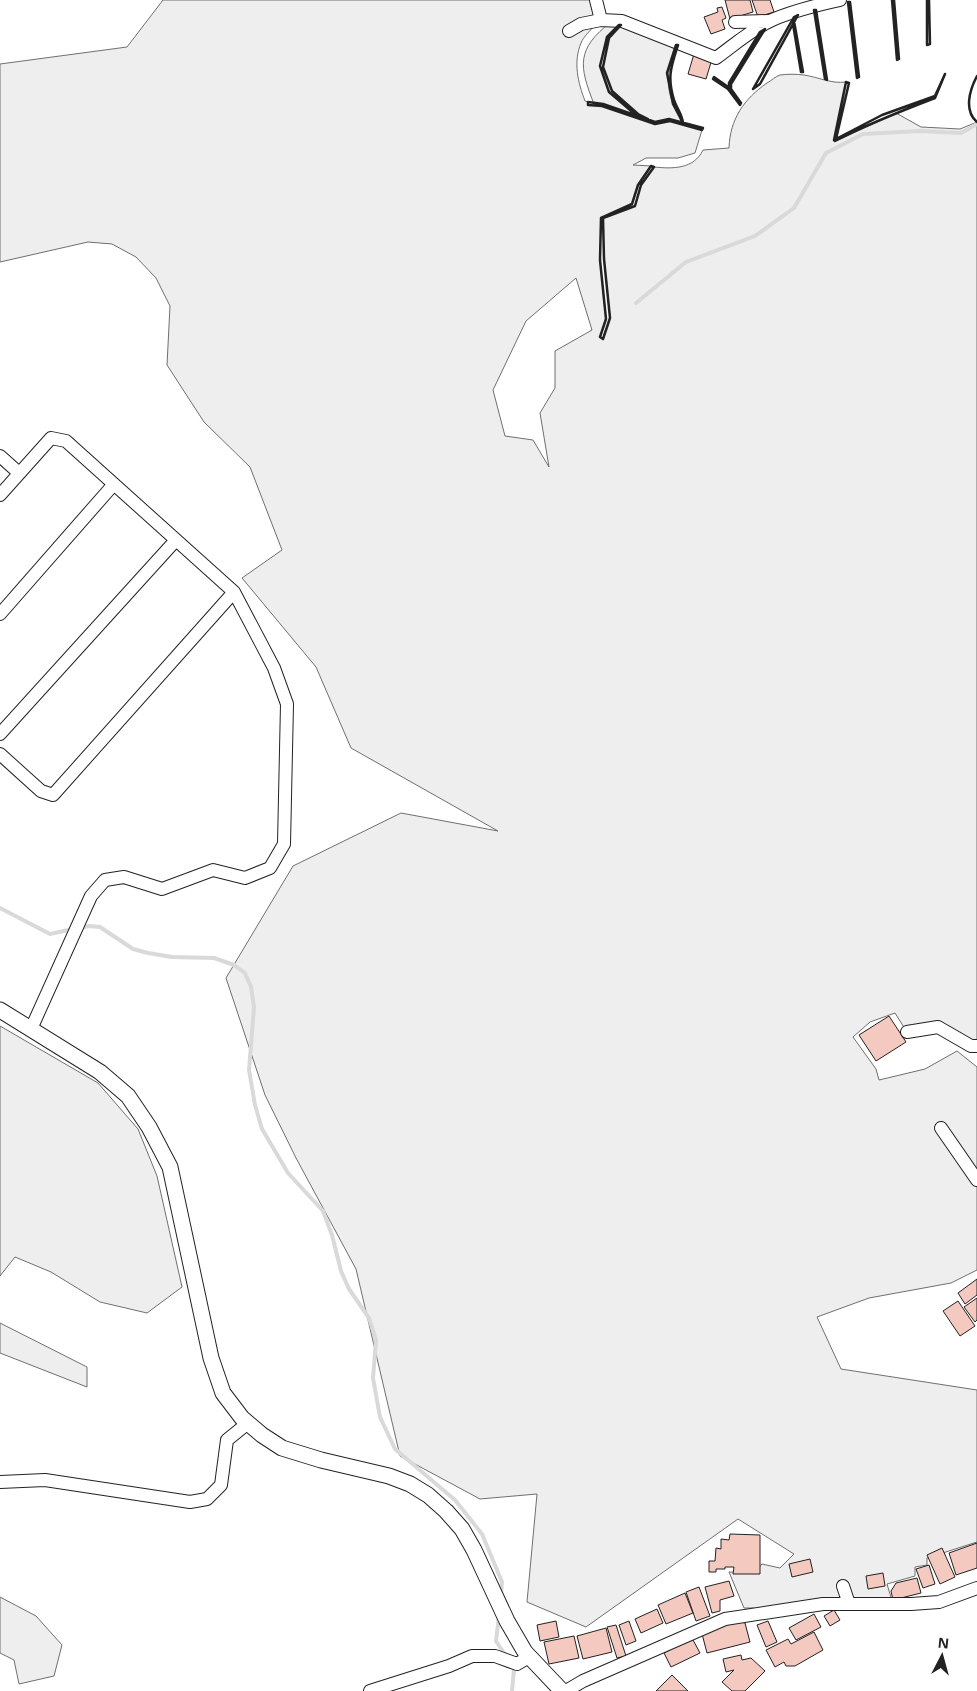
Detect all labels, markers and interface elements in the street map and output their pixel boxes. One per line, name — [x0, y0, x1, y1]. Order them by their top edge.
north arrow — [917, 1631, 967, 1681]
text: N — [937, 1633, 950, 1653]

